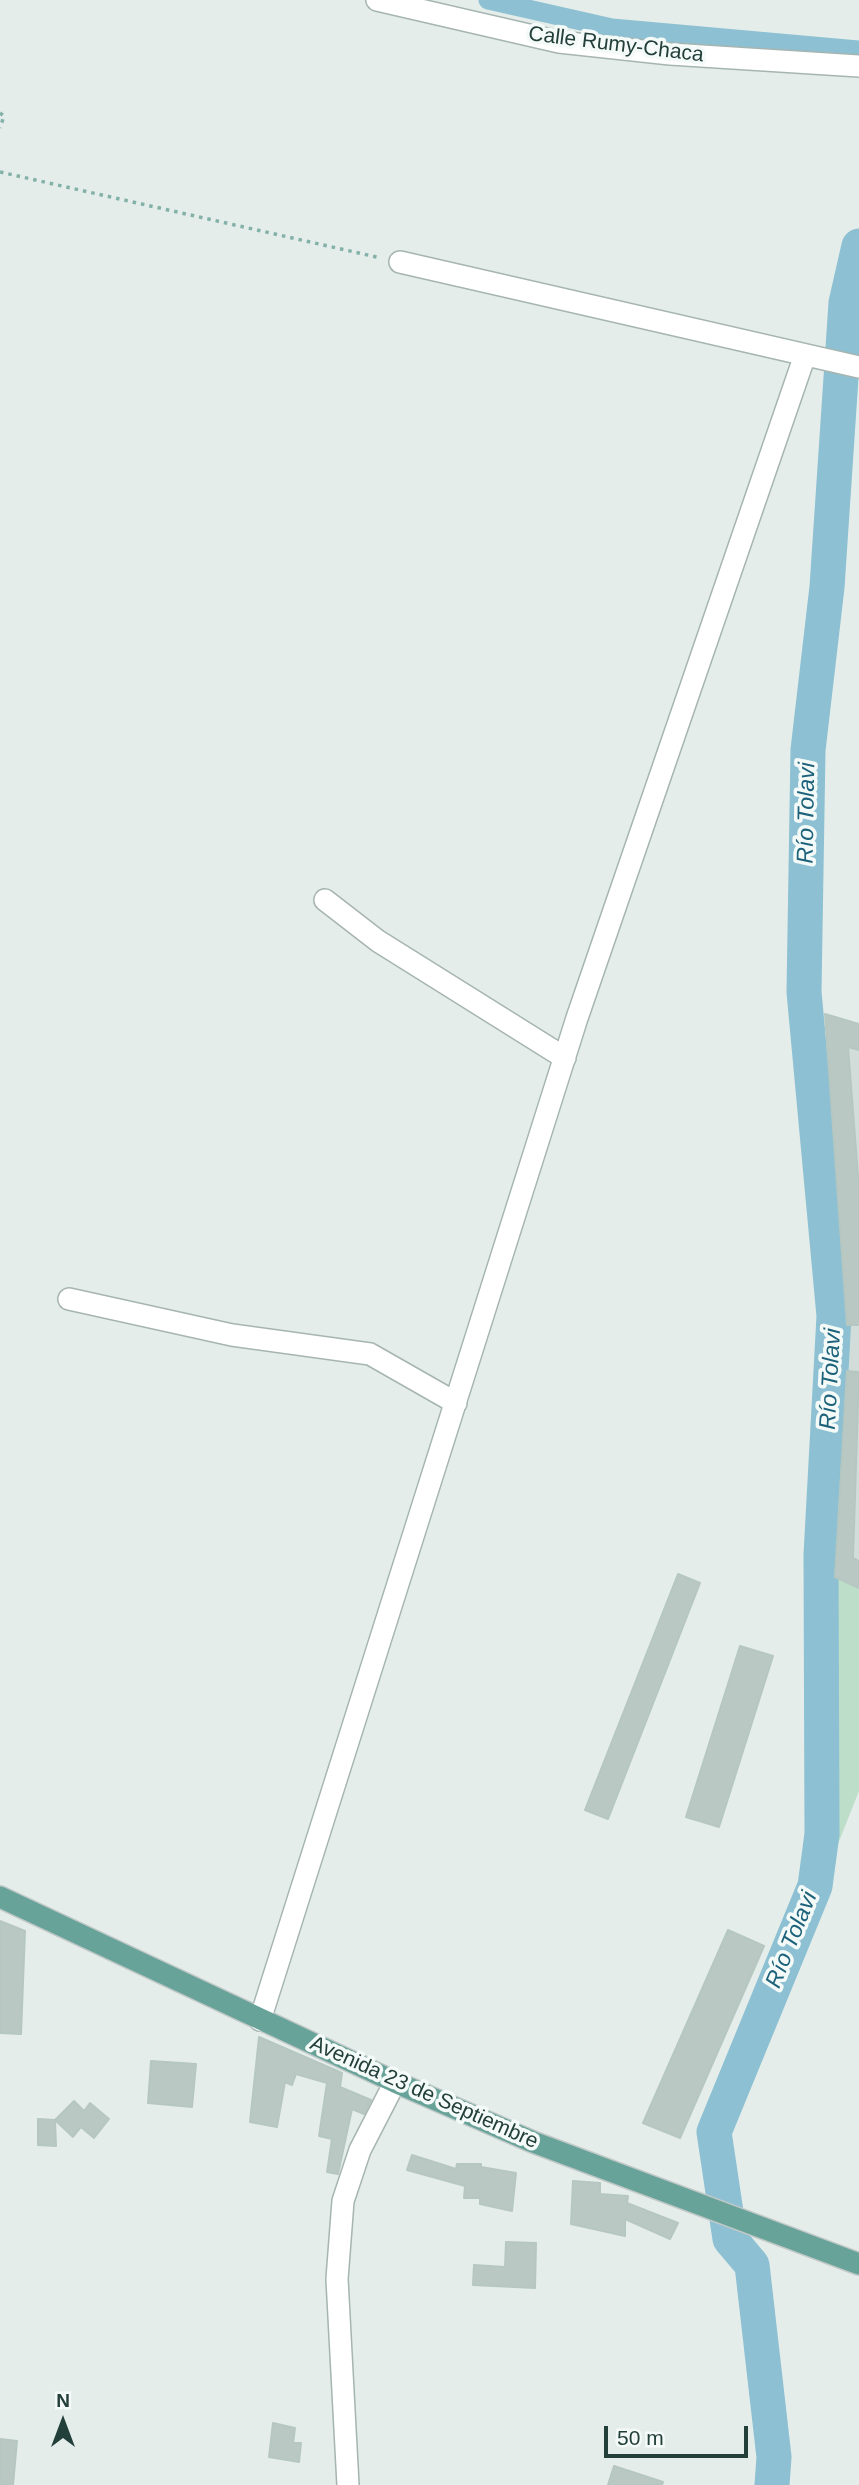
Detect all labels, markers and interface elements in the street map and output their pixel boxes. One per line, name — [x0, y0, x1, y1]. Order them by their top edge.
street label: Calle Rumy-Chaca — [527, 22, 705, 68]
water label: Río Tolavi — [792, 762, 822, 864]
water label: Río Tolavi — [815, 1328, 847, 1430]
water label: Río Tolavi — [760, 1888, 824, 1992]
street label: Avenida 23 de Septiembre — [306, 2031, 542, 2155]
north arrow — [28, 2387, 98, 2457]
text: N — [56, 2390, 70, 2411]
scale bar — [607, 2412, 750, 2456]
text: 50 m — [617, 2426, 664, 2449]

